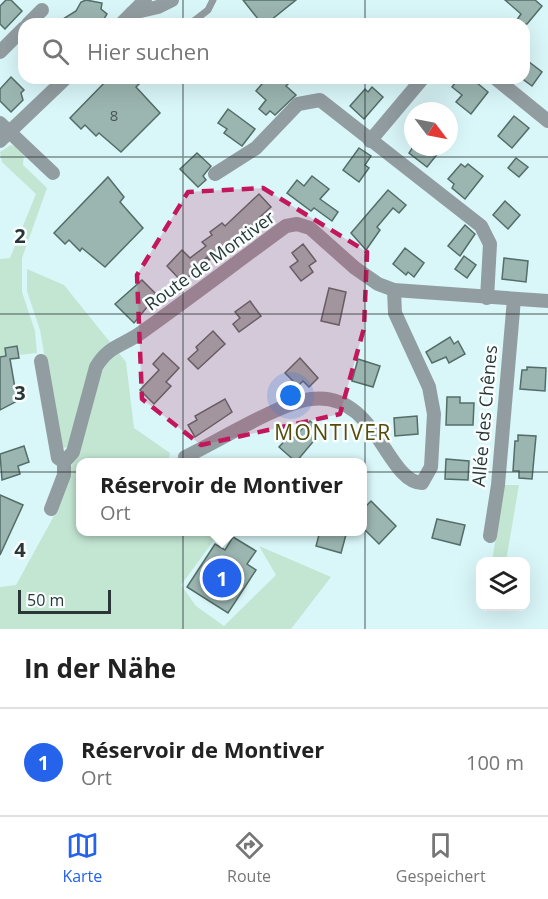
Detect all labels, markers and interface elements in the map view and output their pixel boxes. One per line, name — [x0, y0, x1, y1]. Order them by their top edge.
search box — [18, 18, 530, 84]
icon: search — [39, 35, 72, 68]
text: Hier suchen — [87, 36, 210, 66]
north arrow — [404, 102, 458, 156]
house number: 8 — [110, 105, 118, 125]
street label: Route de Montiver — [139, 204, 280, 316]
text: 2 — [14, 222, 26, 249]
street label: Allée des Chênes — [466, 344, 502, 488]
text: 3 — [14, 379, 26, 406]
your location — [276, 381, 305, 410]
district label: MONTIVER — [274, 418, 392, 446]
popup — [76, 458, 367, 536]
text: Réservoir de Montiver — [100, 469, 343, 499]
text: Ort — [100, 499, 131, 526]
text: 4 — [14, 536, 26, 563]
pin: 1 — [202, 556, 242, 600]
map controls — [476, 557, 530, 611]
button: layers — [476, 557, 530, 611]
scale bar — [18, 587, 111, 614]
text: 50 m — [27, 589, 64, 611]
text: In der Nähe — [24, 650, 176, 686]
text: Réservoir de Montiver — [81, 734, 324, 764]
text: 1 — [38, 749, 49, 776]
text: 100 m — [466, 749, 524, 776]
text: Ort — [81, 764, 112, 791]
tab: Karte — [62, 829, 102, 887]
tab: Route — [227, 829, 271, 887]
tab: Gespeichert — [396, 829, 486, 887]

